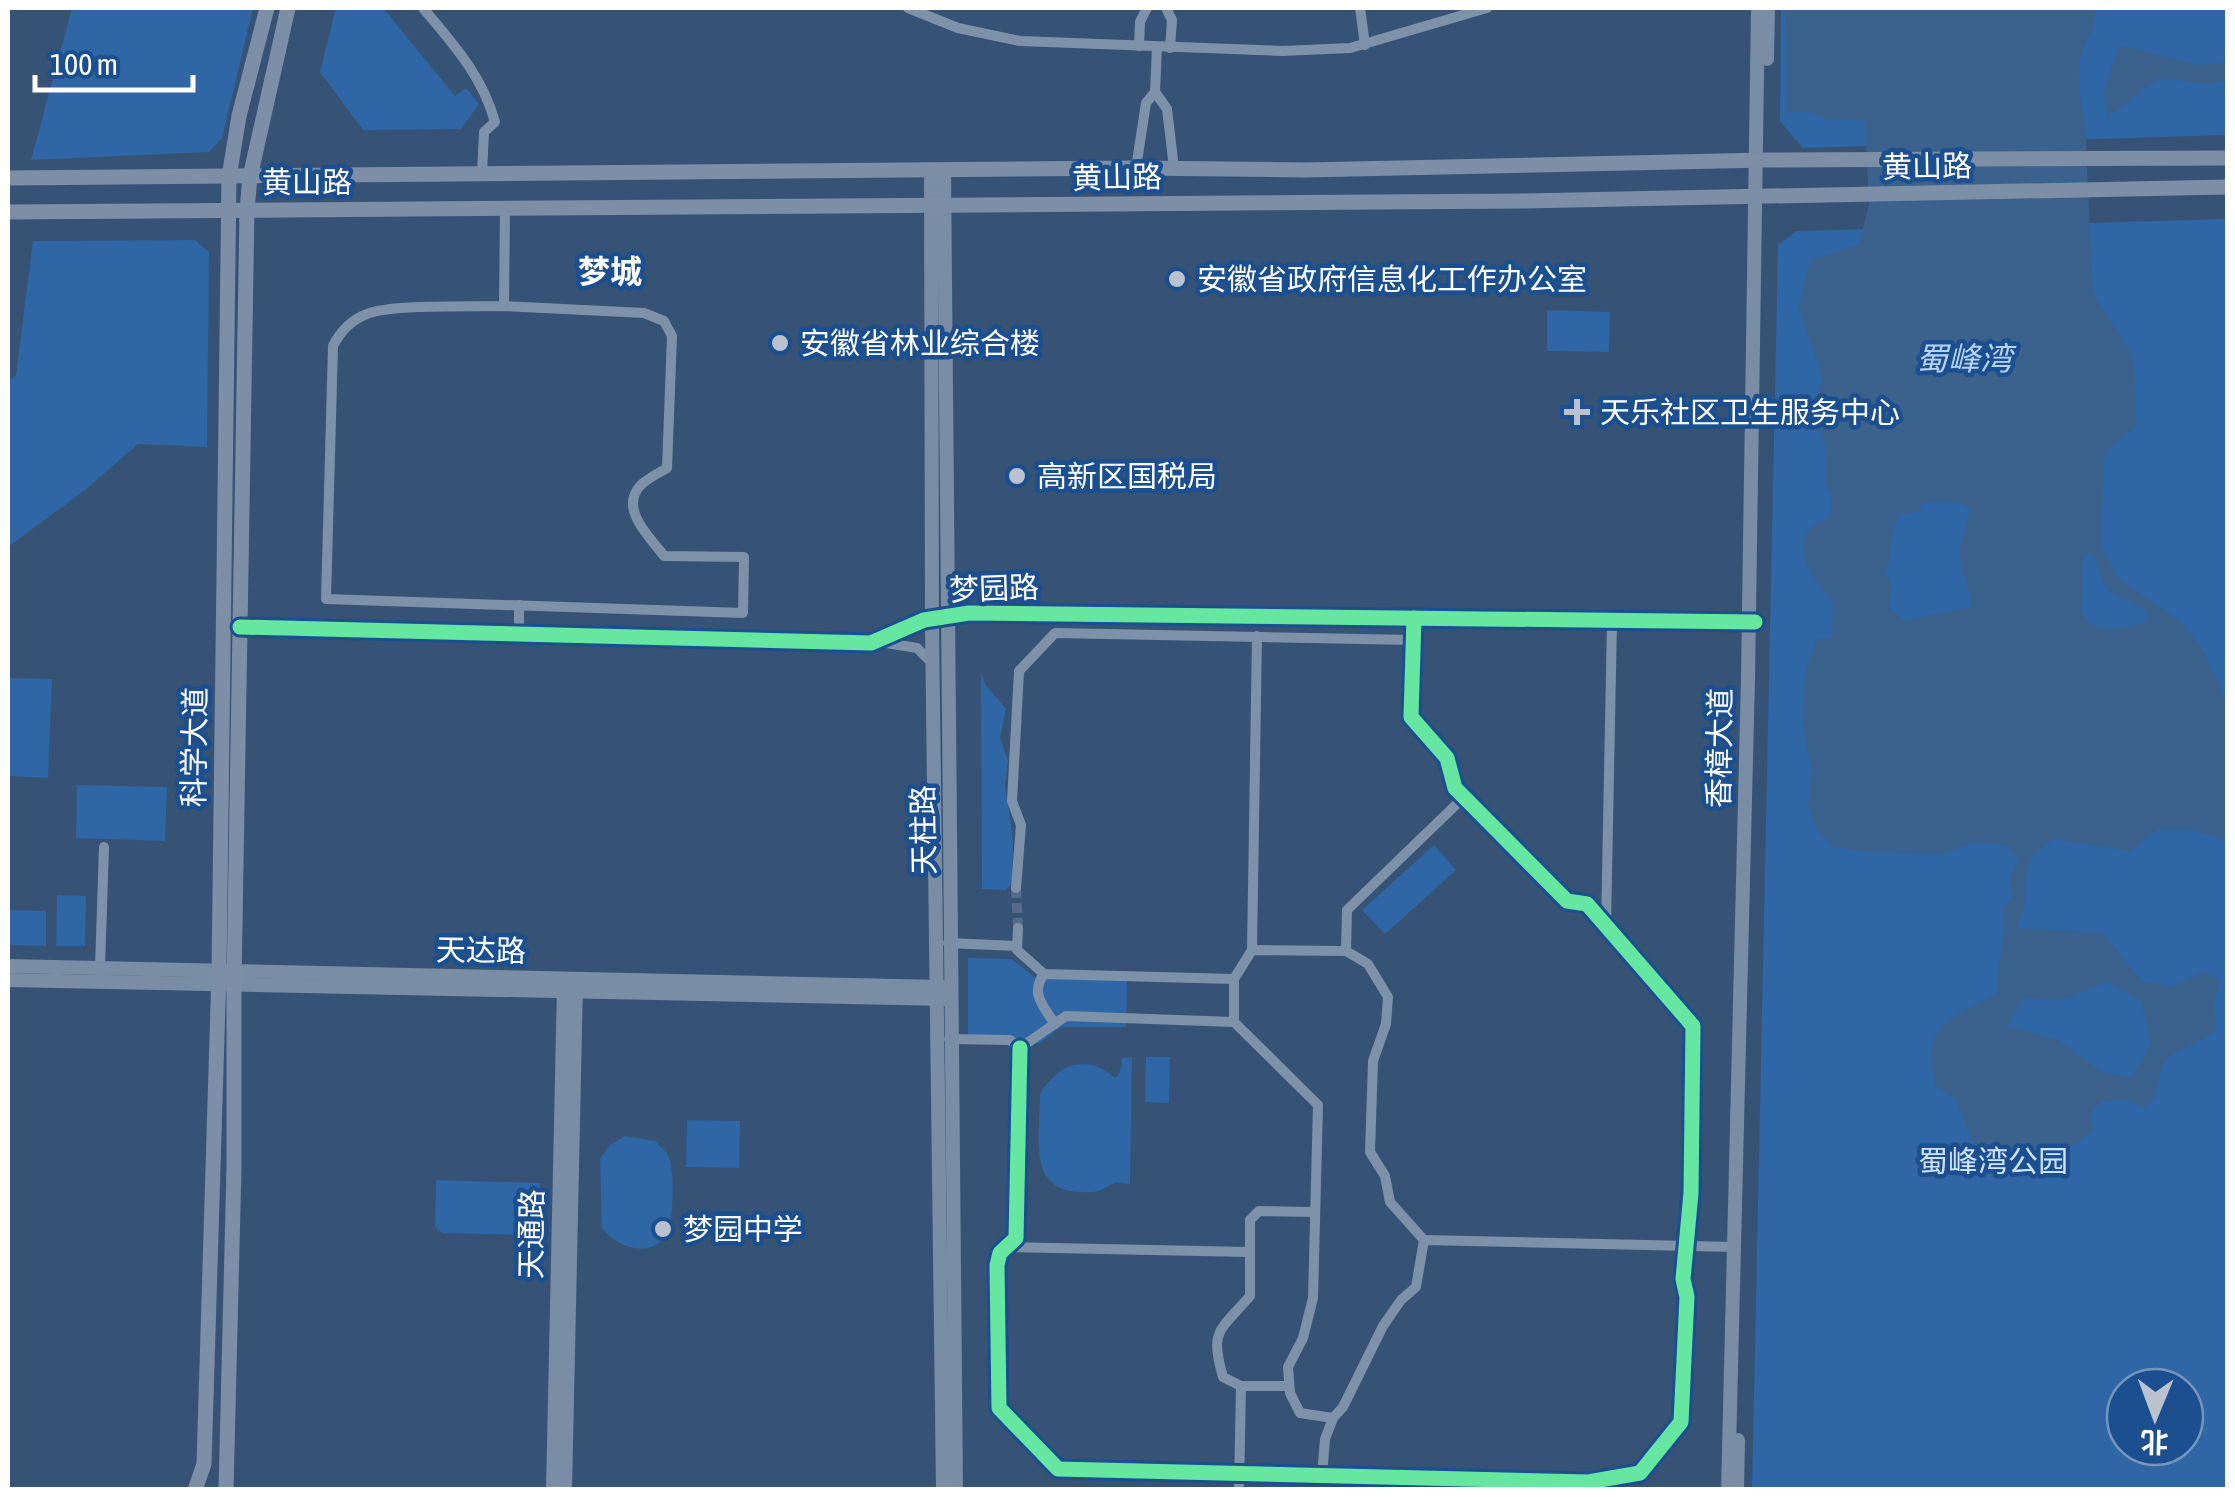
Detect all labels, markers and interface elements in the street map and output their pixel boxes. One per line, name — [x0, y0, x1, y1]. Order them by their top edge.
scale bar — [35, 30, 192, 92]
text: 100 m — [50, 47, 118, 81]
street label: 黄山路 — [1882, 148, 1972, 184]
street label: 黄山路 — [1072, 159, 1162, 195]
street label: 黄山路 — [262, 165, 352, 199]
district label: 梦城 — [578, 253, 642, 290]
place label: 安徽省政府信息化工作办公室 — [1197, 262, 1587, 296]
marker: 安徽省政府信息化工作办公室 — [1166, 268, 1188, 290]
place label: 安徽省林业综合楼 — [800, 326, 1040, 360]
marker: 安徽省林业综合楼 — [769, 332, 791, 354]
water label: 蜀峰湾 — [1916, 340, 2017, 377]
place label: 天乐社区卫生服务中心 — [1600, 395, 1900, 429]
marker: 天乐社区卫生服务中心 — [1564, 399, 1590, 425]
place label: 高新区国税局 — [1037, 459, 1217, 493]
marker: 高新区国税局 — [1006, 465, 1028, 487]
street label: 梦园路 — [948, 569, 1040, 607]
street label: 科学大道 — [176, 687, 212, 807]
street label: 香樟大道 — [1701, 688, 1737, 808]
street label: 天柱路 — [905, 785, 941, 875]
street label: 天达路 — [436, 932, 526, 968]
park label: 蜀峰湾公园 — [1918, 1144, 2068, 1178]
street label: 天通路 — [513, 1189, 549, 1279]
place label: 梦园中学 — [683, 1212, 803, 1246]
marker: 梦园中学 — [652, 1218, 674, 1240]
north arrow — [2105, 1367, 2205, 1467]
text: 北 — [2140, 1426, 2169, 1458]

